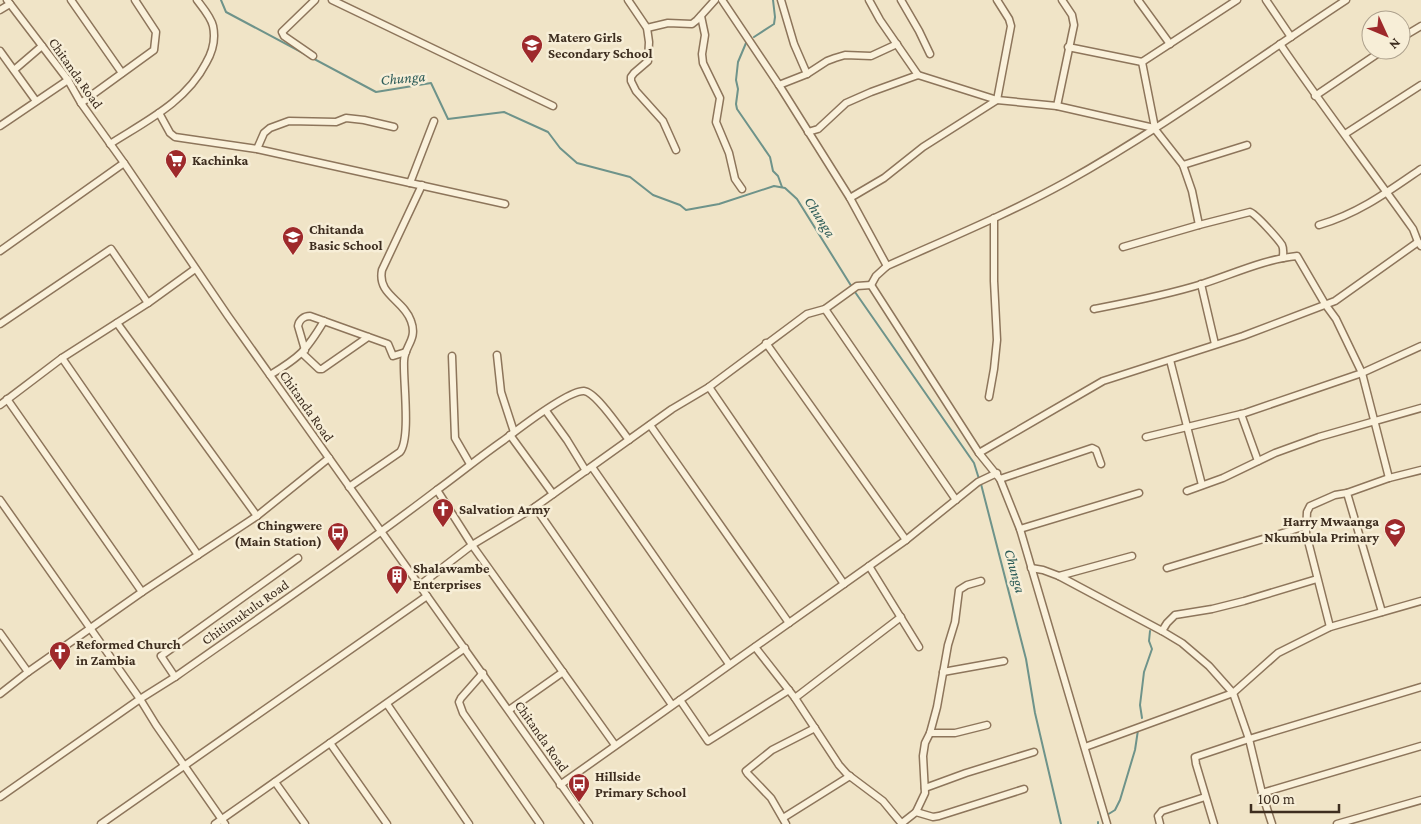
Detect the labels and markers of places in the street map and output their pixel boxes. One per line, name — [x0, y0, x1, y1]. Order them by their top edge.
place label: Matero Girls Secondary School — [548, 29, 653, 61]
school or university icon: Matero Girls Secondary School — [520, 33, 544, 64]
supermarket icon: Kachinka — [164, 148, 188, 179]
place label: Kachinka — [192, 152, 249, 168]
place label: Chitanda Basic School — [309, 221, 383, 253]
school or university icon: Chitanda Basic School — [281, 225, 305, 256]
church icon: Salvation Army — [431, 497, 455, 528]
place label: Salvation Army — [459, 501, 550, 517]
place label: Harry Mwaanga Nkumbula Primary — [1264, 513, 1379, 545]
place label: Chingwere (Main Station) — [234, 517, 322, 550]
school or university icon: Harry Mwaanga Nkumbula Primary — [1383, 517, 1407, 548]
bus stop icon: Chingwere (Main Station) — [326, 521, 350, 552]
place label: Shalawambe Enterprises — [413, 560, 490, 592]
building icon: Shalawambe Enterprises — [385, 564, 409, 595]
place label: Reformed Church in Zambia — [76, 636, 181, 668]
church icon: Reformed Church in Zambia — [48, 640, 72, 671]
place label: Hillside Primary School — [595, 768, 686, 800]
bus stop icon: Hillside Primary School — [567, 772, 591, 803]

